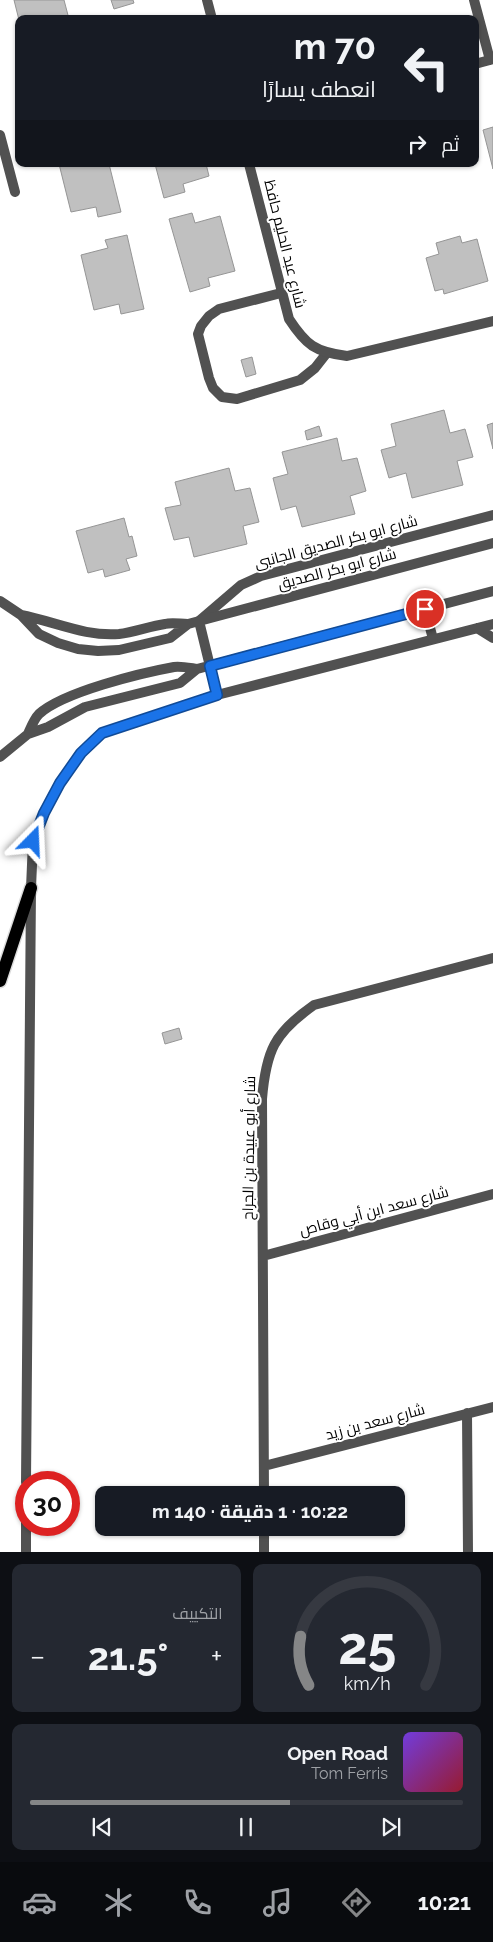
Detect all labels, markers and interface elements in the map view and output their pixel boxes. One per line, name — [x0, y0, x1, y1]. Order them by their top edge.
text: 70 m — [294, 26, 376, 67]
icon: left — [394, 35, 459, 100]
text: انعطف يسارًا — [262, 76, 376, 102]
icon: right — [403, 130, 431, 158]
text: ثم — [441, 133, 459, 155]
street label: شارع عبد الحليم حافظ — [258, 178, 310, 311]
street label: شارع ابو بكر الصديق الجانبى — [252, 512, 420, 572]
street label: شارع ابو بكر الصديق — [276, 545, 398, 593]
pin — [404, 588, 446, 630]
icon: arrive — [411, 595, 439, 623]
position arrow — [6, 814, 58, 866]
street label: شارع أبو عبيدة بن الجراح — [238, 1076, 261, 1220]
street label: شارع سعد ابن أبي وقاص — [297, 1181, 451, 1242]
street label: شارع سعد بن زيد — [323, 1400, 427, 1446]
speed limit sign: 30 — [15, 1471, 80, 1536]
text: 10:22 · 1 دقيقة · 140 m — [152, 1500, 348, 1522]
text: التكييف — [172, 1604, 223, 1623]
text: 25 — [338, 1615, 396, 1676]
text: 21.5° — [88, 1634, 168, 1679]
text: − — [30, 1640, 45, 1673]
text: + — [211, 1640, 222, 1673]
text: km/h — [343, 1673, 390, 1694]
text: Open Road — [287, 1742, 388, 1764]
text: Tom Ferris — [311, 1764, 388, 1783]
icon: previous — [88, 1813, 116, 1841]
icon: pause — [232, 1813, 260, 1841]
icon: next — [377, 1813, 405, 1841]
icon: car — [22, 1885, 57, 1920]
icon: climate — [101, 1885, 136, 1920]
icon: phone — [180, 1885, 215, 1920]
icon: music — [260, 1885, 295, 1920]
icon: directions — [339, 1885, 374, 1920]
text: 10:21 — [418, 1889, 471, 1915]

